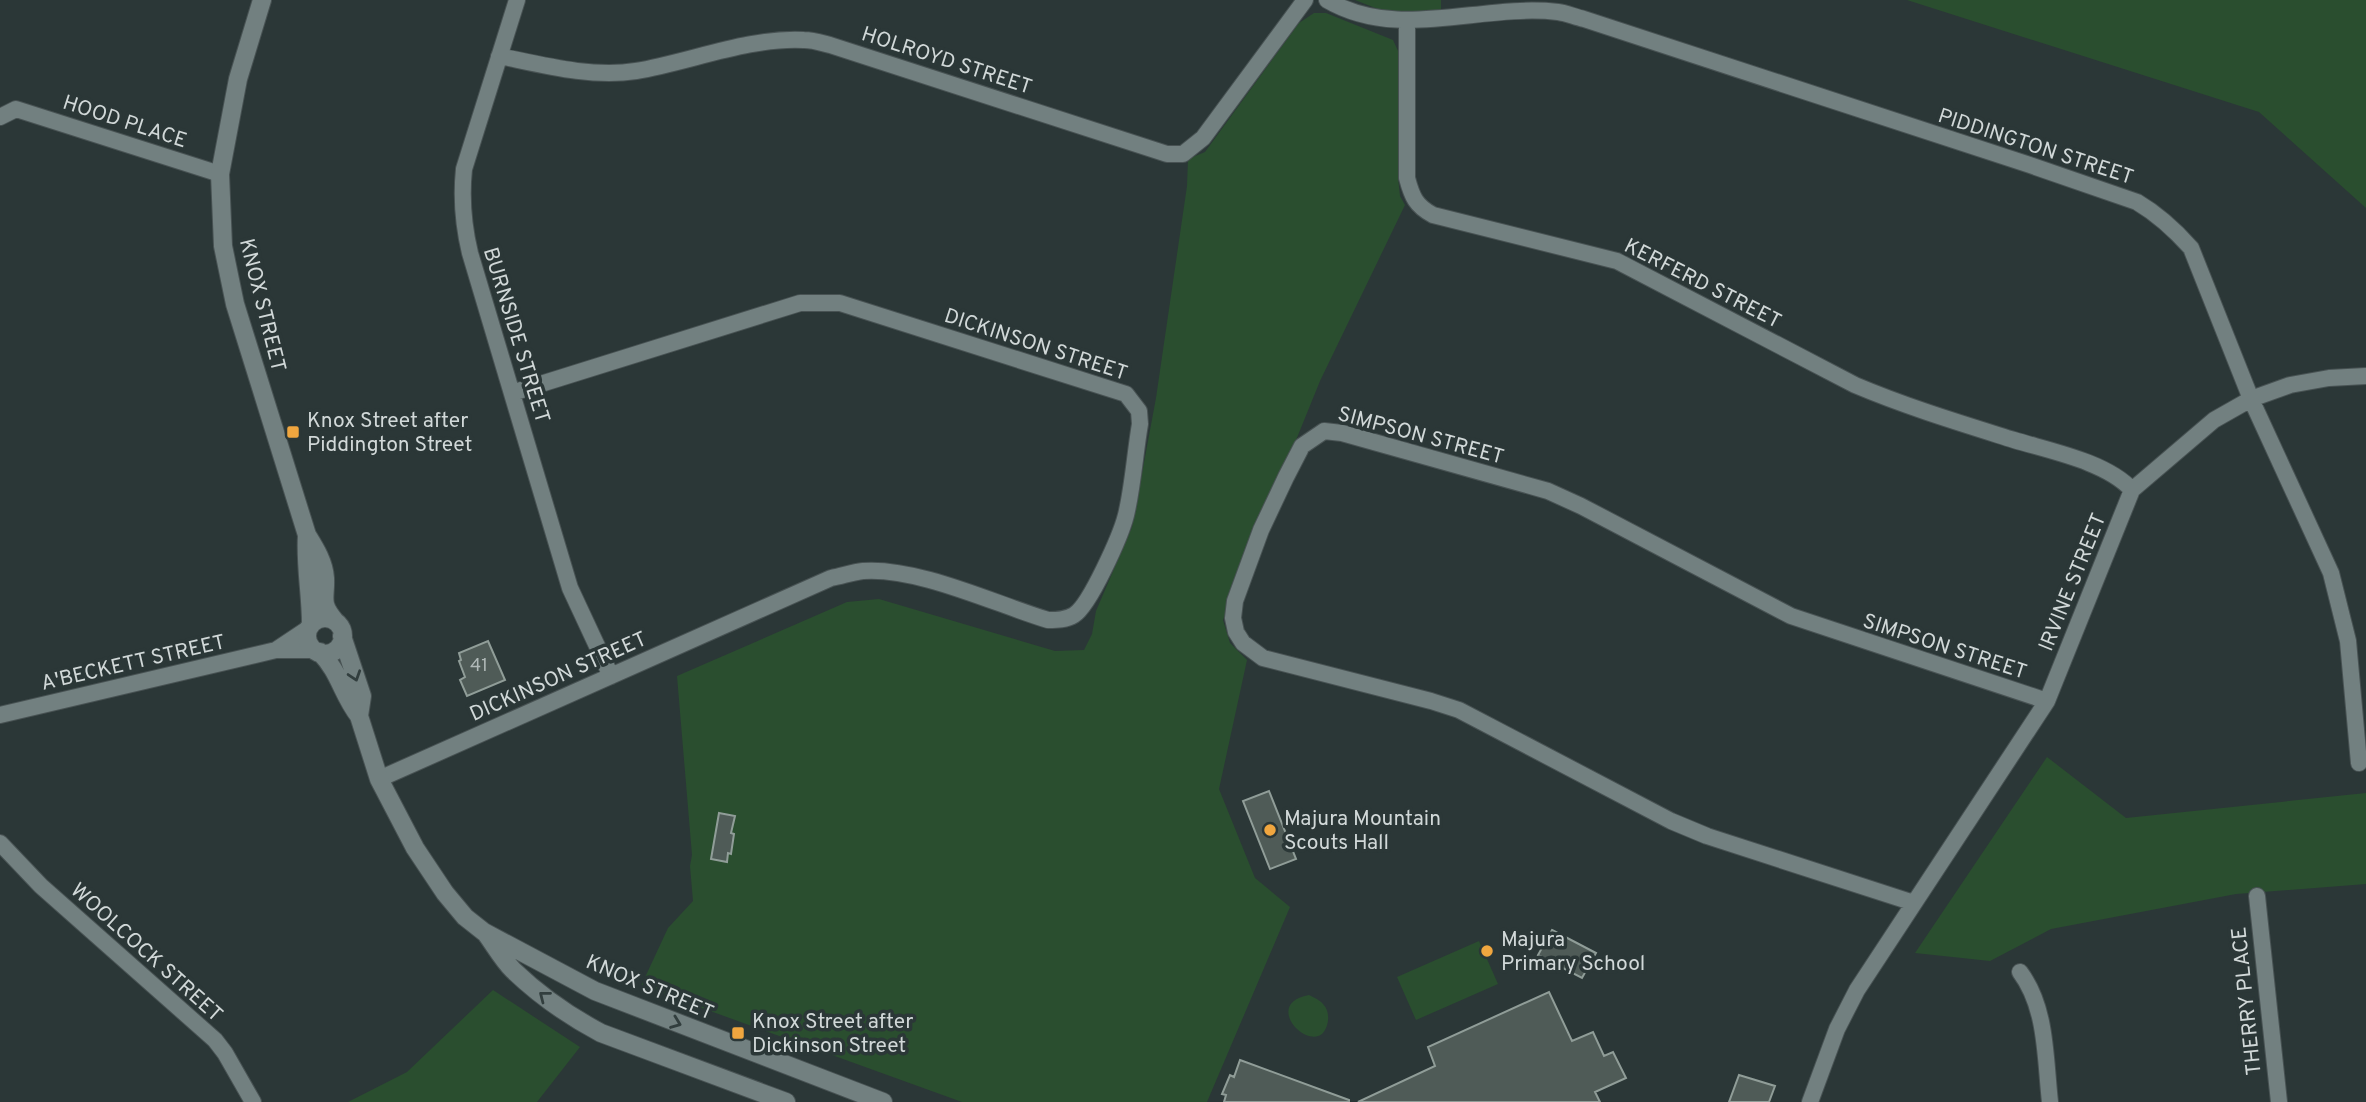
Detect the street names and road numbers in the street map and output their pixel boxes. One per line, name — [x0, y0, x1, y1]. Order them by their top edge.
street label: HOLROYD STREET — [858, 21, 1035, 102]
street label: HOOD PLACE — [59, 90, 190, 155]
street label: PIDDINGTON STREET — [1934, 103, 2137, 192]
street label: KERFERD STREET — [1619, 233, 1786, 336]
street label: KNOX STREET — [232, 236, 291, 375]
street label: BURNSIDE STREET — [476, 244, 555, 427]
street label: DICKINSON STREET — [940, 303, 1131, 388]
street label: SIMPSON STREET — [1334, 401, 1507, 472]
street label: IRVINE STREET — [2033, 510, 2113, 656]
street label: SIMPSON STREET — [1859, 608, 2030, 687]
street label: DICKINSON STREET — [466, 626, 651, 729]
street label: A'BECKETT STREET — [38, 629, 228, 698]
street label: WOOLCOCK STREET — [64, 878, 228, 1029]
street label: THERRY PLACE — [2226, 925, 2269, 1076]
street label: KNOX STREET — [581, 949, 717, 1027]

